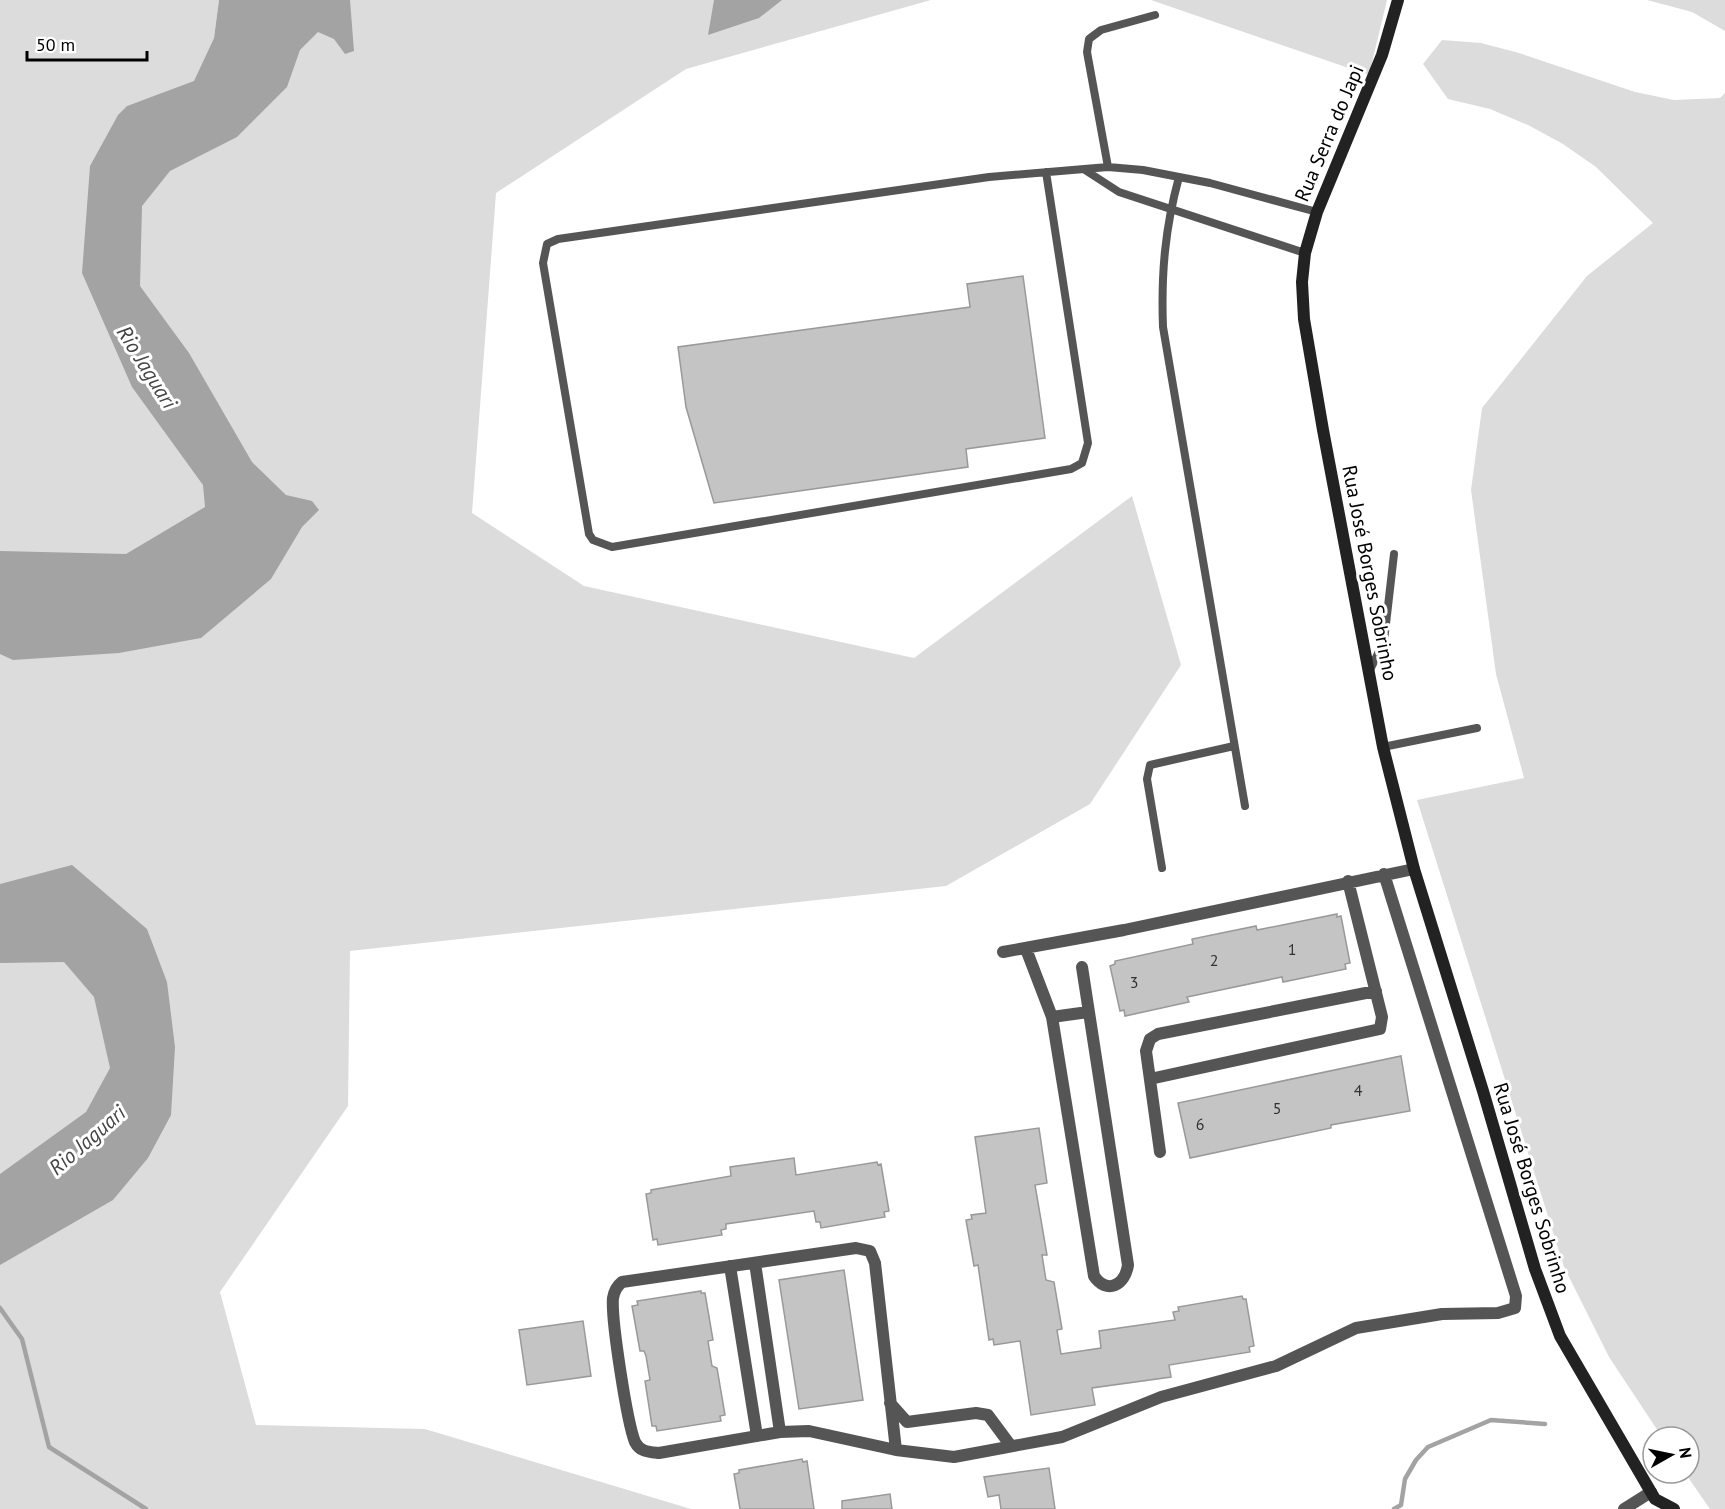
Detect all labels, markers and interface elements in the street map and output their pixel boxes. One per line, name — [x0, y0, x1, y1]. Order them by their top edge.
scale bar — [27, 24, 147, 62]
text: 50 m — [36, 33, 75, 56]
street label: Rua Serra do Japi — [1288, 61, 1370, 205]
water label: Rio Jaguari — [111, 320, 183, 414]
street label: Rua José Borges Sobrinho — [1336, 463, 1404, 683]
house number: 1 — [1288, 939, 1296, 959]
house number: 2 — [1210, 950, 1218, 970]
house number: 3 — [1130, 972, 1138, 992]
street label: Rua José Borges Sobrinho — [1488, 1079, 1576, 1297]
house number: 4 — [1354, 1080, 1363, 1100]
house number: 5 — [1273, 1098, 1281, 1118]
water label: Rio Jaguari — [43, 1099, 131, 1181]
house number: 6 — [1196, 1114, 1204, 1134]
north arrow — [1641, 1425, 1701, 1485]
text: N — [1675, 1446, 1697, 1459]

